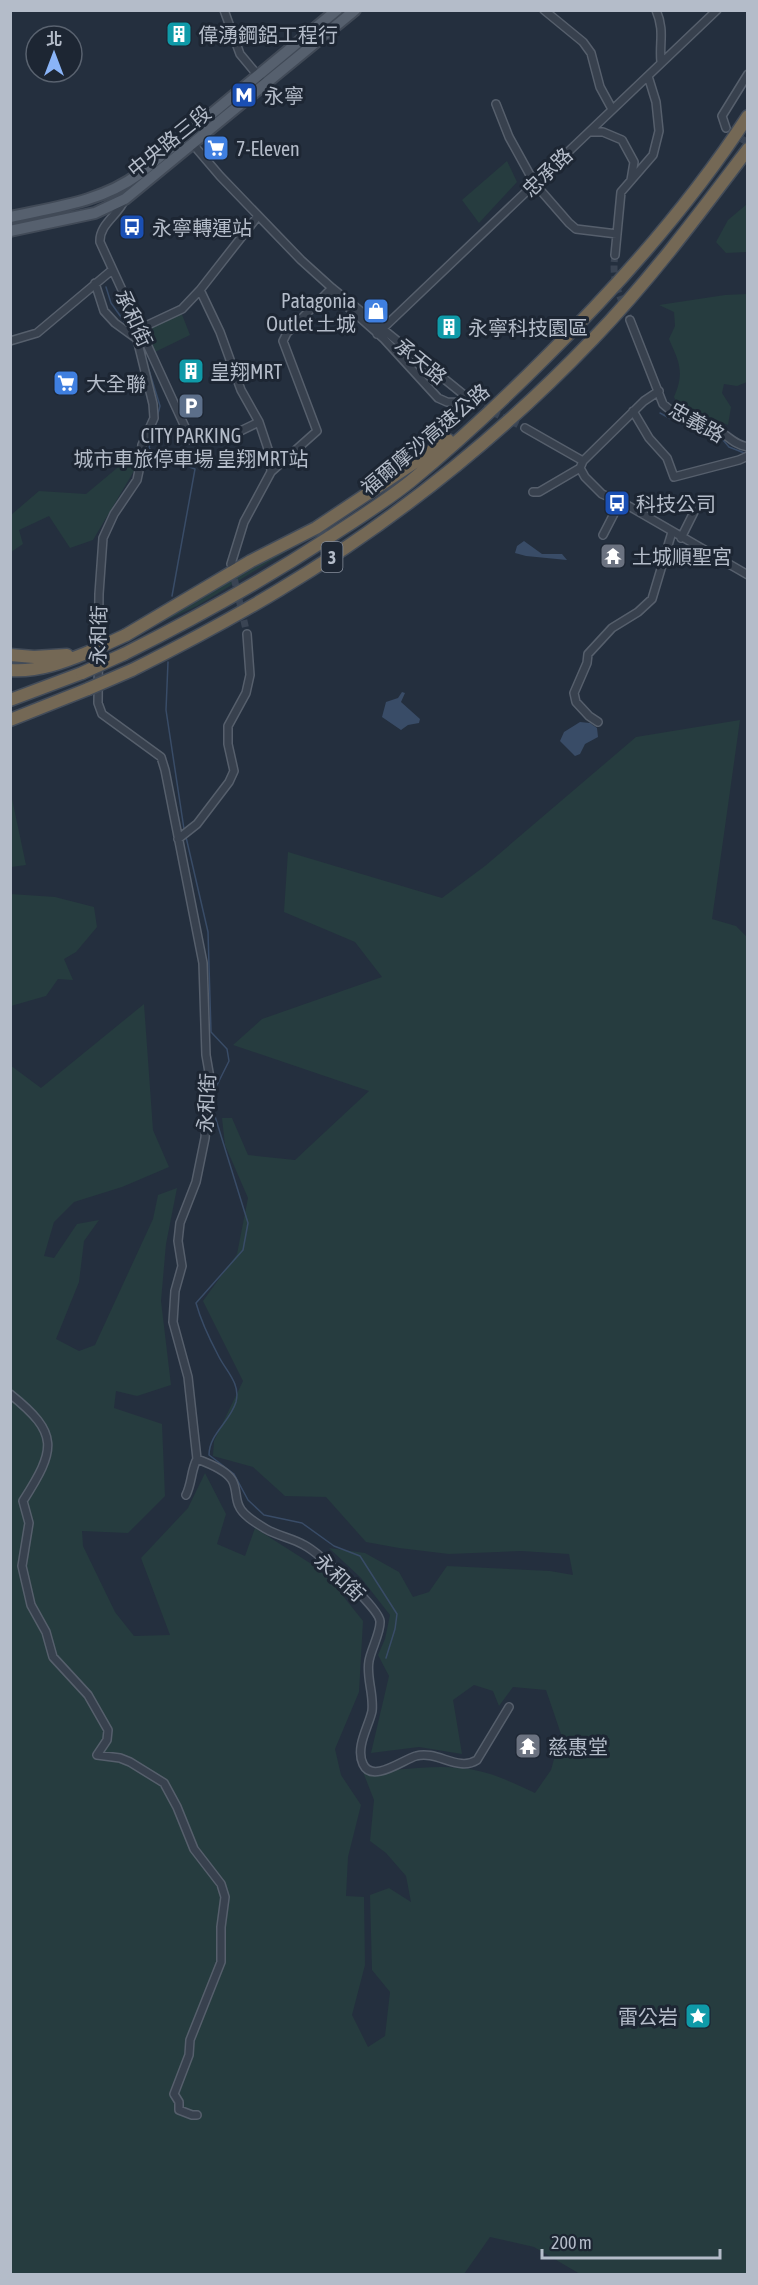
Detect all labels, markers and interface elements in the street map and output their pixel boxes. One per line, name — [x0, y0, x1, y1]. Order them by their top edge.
building icon: 偉湧鋼鋁工程行 — [164, 19, 194, 49]
place label: 偉湧鋼鋁工程行 — [198, 23, 338, 46]
north arrow — [24, 24, 84, 84]
text: 北 — [46, 30, 62, 48]
metro station icon: 永寧 — [229, 80, 259, 110]
place label: 永寧 — [264, 84, 304, 107]
street label: 中央路三段 — [123, 101, 215, 181]
supermarket icon: 7-Eleven — [201, 133, 231, 163]
place label: 7-Eleven — [236, 137, 300, 160]
street label: 忠承路 — [517, 143, 577, 201]
bus stop icon: 永寧轉運站 — [117, 212, 147, 242]
place label: 永寧轉運站 — [152, 216, 252, 239]
street label: 承和街 — [111, 286, 157, 350]
place label: Patagonia Outlet 土城 — [266, 289, 356, 335]
shop icon: Patagonia Outlet 土城 — [361, 296, 391, 326]
building icon: 永寧科技園區 — [434, 312, 464, 342]
place label: 永寧科技園區 — [468, 316, 588, 339]
street label: 承天路 — [390, 333, 452, 389]
building icon: 皇翔MRT — [176, 356, 206, 386]
place label: 皇翔MRT — [210, 360, 282, 383]
supermarket icon: 大全聯 — [51, 368, 81, 398]
place label: 大全聯 — [86, 372, 146, 395]
street label: 福爾摩沙高速公路 — [356, 379, 494, 499]
parking icon: CITY PARKING 城市車旅停車場 皇翔MRT站 — [176, 391, 206, 421]
street label: 忠義路 — [665, 397, 729, 447]
place label: CITY PARKING 城市車旅停車場 皇翔MRT站 — [74, 424, 308, 470]
bus stop icon: 科技公司 — [602, 488, 632, 518]
place label: 科技公司 — [636, 492, 716, 515]
temple icon: 土城順聖宮 — [598, 541, 628, 571]
road number: 3 — [322, 542, 342, 572]
place label: 土城順聖宮 — [632, 545, 732, 568]
street label: 永和街 — [86, 605, 110, 665]
street label: 永和街 — [193, 1072, 219, 1134]
street label: 永和街 — [310, 1548, 370, 1606]
temple icon: 慈惠堂 — [513, 1731, 543, 1761]
place label: 慈惠堂 — [548, 1735, 608, 1758]
place icon: 雷公岩 — [683, 2001, 713, 2031]
place label: 雷公岩 — [618, 2005, 678, 2028]
scale bar — [542, 2222, 720, 2260]
text: 200 m — [551, 2232, 592, 2253]

